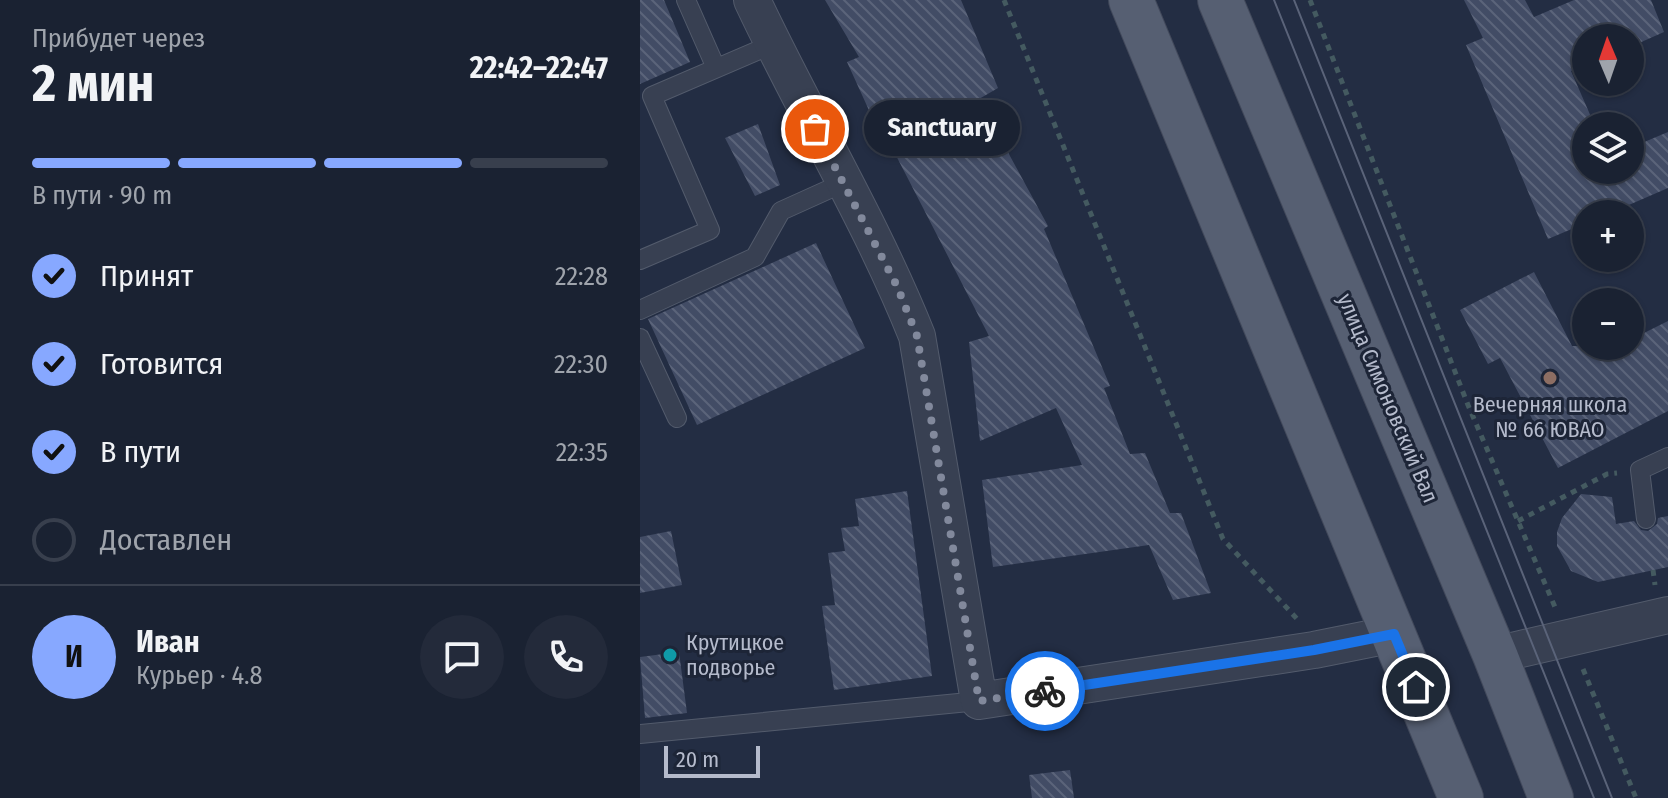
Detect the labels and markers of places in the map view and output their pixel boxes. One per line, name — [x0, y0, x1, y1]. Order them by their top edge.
pin — [781, 95, 849, 163]
callout: Sanctuary — [863, 101, 1019, 157]
marker: Вечерняя школа № 66 ЮВАО — [1541, 369, 1559, 387]
place label: Вечерняя школа № 66 ЮВАО — [1473, 391, 1627, 443]
place label: Крутицкое подворье — [686, 629, 784, 681]
marker: Крутицкое подворье — [661, 646, 679, 664]
pin — [1382, 653, 1450, 721]

